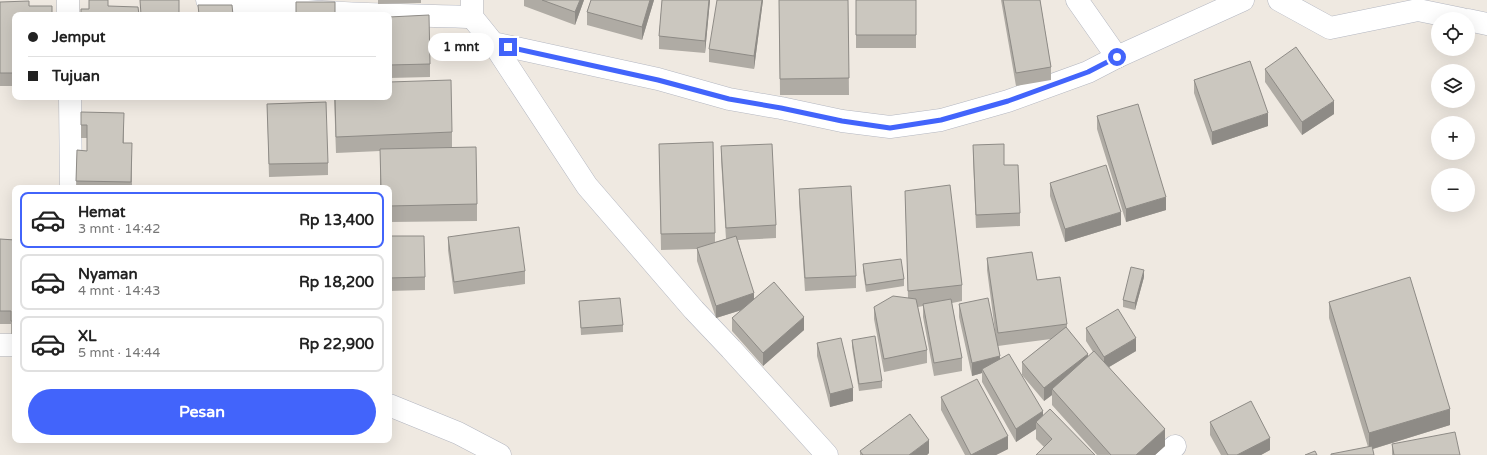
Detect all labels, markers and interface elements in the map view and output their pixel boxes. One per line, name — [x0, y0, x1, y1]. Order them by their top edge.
map controls — [1431, 12, 1475, 212]
button: locate — [1431, 12, 1475, 56]
text: Jemput — [52, 28, 106, 46]
callout: 1 mnt — [428, 33, 494, 61]
route end — [499, 38, 517, 56]
text: 1 mnt — [443, 39, 479, 55]
route start — [1108, 48, 1126, 66]
button: layers — [1431, 64, 1475, 108]
text: Tujuan — [52, 67, 100, 85]
button: + — [1431, 116, 1475, 160]
button: − — [1431, 168, 1475, 212]
icon: car — [30, 202, 66, 238]
text: Hemat — [78, 203, 125, 221]
text: Rp 13,400 — [299, 211, 374, 229]
text: 3 mnt · 14:42 — [78, 221, 160, 237]
icon: car — [30, 264, 66, 300]
text: Nyaman — [78, 265, 138, 283]
text: Rp 18,200 — [299, 273, 374, 291]
text: 4 mnt · 14:43 — [78, 283, 160, 299]
icon: car — [30, 326, 66, 362]
text: XL — [78, 327, 97, 345]
text: Rp 22,900 — [299, 335, 374, 353]
text: 5 mnt · 14:44 — [78, 345, 160, 361]
button: Pesan — [28, 389, 376, 435]

